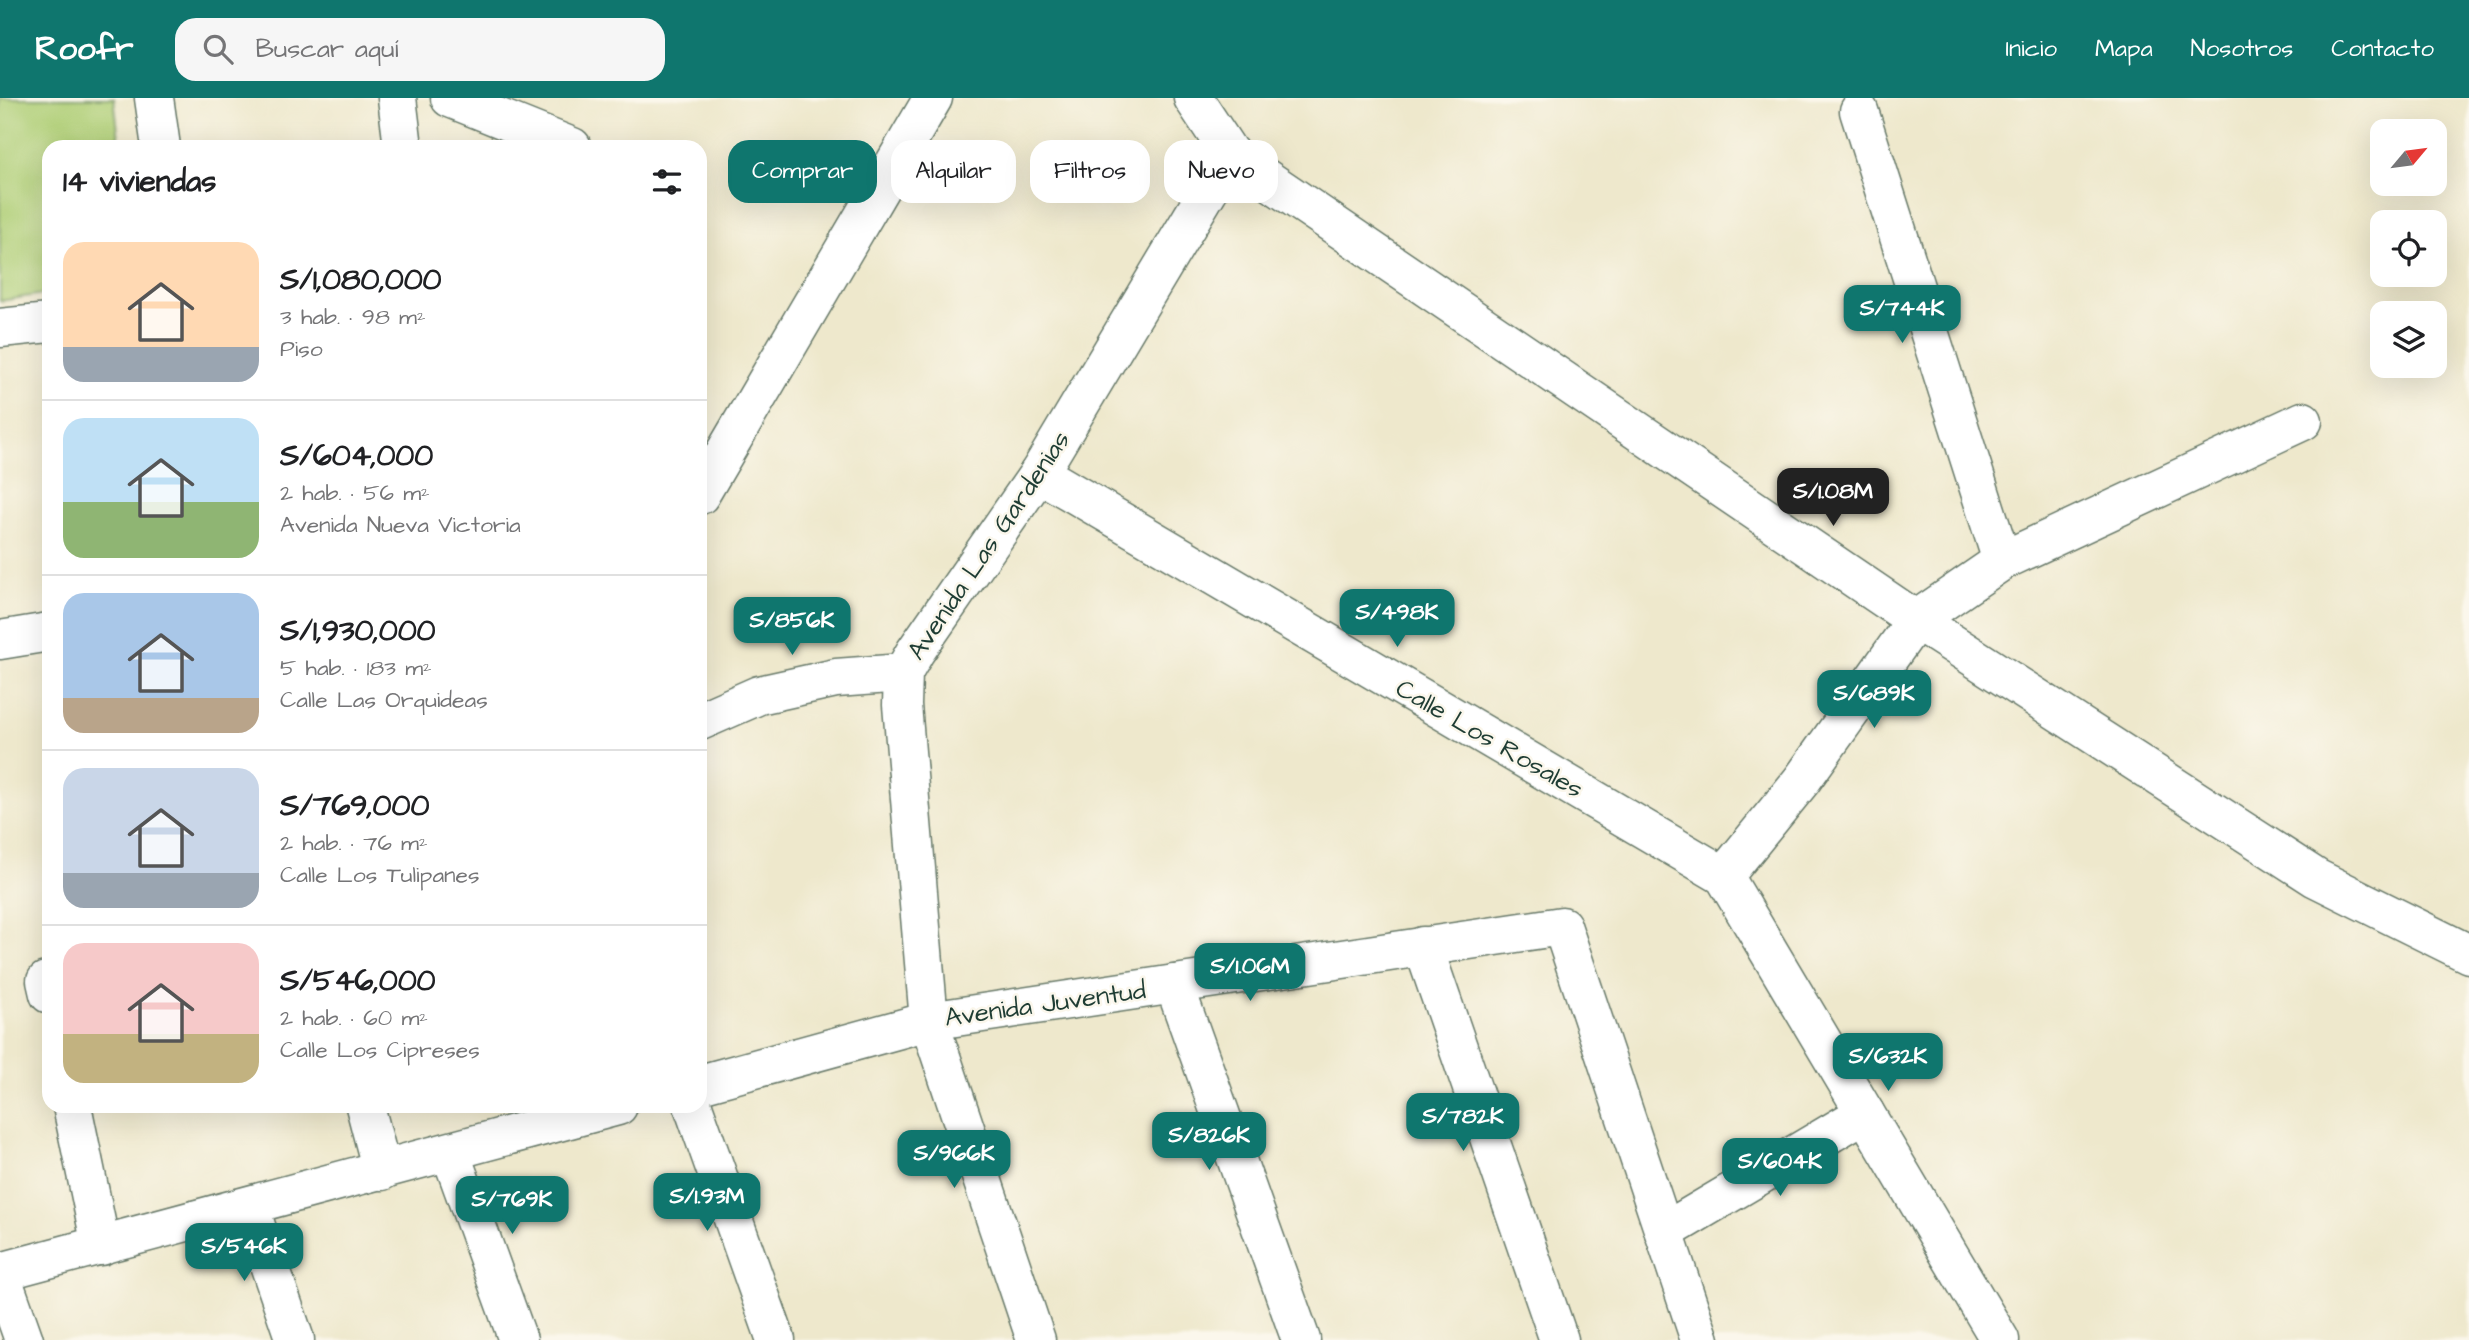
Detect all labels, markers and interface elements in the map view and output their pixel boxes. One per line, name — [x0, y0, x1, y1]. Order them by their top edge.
search box — [175, 18, 665, 81]
text: Roofr — [35, 26, 133, 72]
icon: search — [199, 30, 237, 68]
text: Buscar aquí — [255, 31, 398, 67]
text: Inicio — [2005, 32, 2057, 66]
text: Mapa — [2095, 32, 2153, 66]
text: Nosotros — [2191, 32, 2293, 66]
text: Contacto — [2331, 32, 2434, 66]
north arrow — [2370, 119, 2446, 196]
map controls — [2370, 119, 2447, 378]
chip: Comprar — [728, 140, 877, 203]
chip: Alquilar — [891, 140, 1016, 203]
chip: Filtros — [1030, 140, 1150, 203]
chip: Nuevo — [1164, 140, 1278, 203]
text: 14 viviendas — [63, 161, 216, 203]
icon: filters — [648, 163, 686, 201]
button: locate — [2370, 210, 2447, 287]
text: S/1,080,000 — [280, 259, 442, 301]
icon: home — [119, 270, 203, 354]
pin: S/744K — [1845, 286, 1959, 345]
text: S/744K — [1860, 292, 1944, 324]
text: 3 hab. · 98 m² — [280, 301, 426, 333]
button: layers — [2370, 301, 2447, 378]
text: Piso — [280, 333, 323, 365]
street label: Avenida Las Gardenias — [899, 424, 1079, 667]
text: S/604,000 — [280, 435, 433, 477]
icon: home — [119, 446, 203, 530]
pin: S/1.08M — [1768, 468, 1898, 528]
text: S/1.08M — [1793, 475, 1873, 507]
text: 2 hab. · 56 m² — [280, 477, 430, 509]
text: Avenida Nueva Victoria — [280, 509, 521, 541]
pin: S/498K — [1340, 589, 1454, 649]
text: S/498K — [1356, 596, 1438, 628]
pin: S/856K — [735, 598, 849, 657]
text: S/856K — [750, 604, 834, 636]
text: S/1,930,000 — [280, 610, 435, 652]
icon: home — [119, 621, 203, 705]
text: 5 hab. · 183 m² — [280, 652, 432, 684]
pin: S/689K — [1817, 670, 1931, 730]
street label: Calle Los Rosales — [1389, 671, 1590, 807]
text: S/689K — [1833, 677, 1915, 709]
text: Calle Las Orquideas — [280, 684, 488, 716]
text: S/769,000 — [280, 785, 429, 827]
icon: home — [119, 796, 203, 880]
text: 2 hab. · 76 m² — [280, 827, 428, 859]
text: Calle Los Tulipanes — [280, 859, 480, 891]
pin: S/1.06M — [1185, 944, 1315, 1003]
text: S/1.06M — [1210, 950, 1290, 982]
text: S/546,000 — [280, 960, 436, 1002]
icon: home — [119, 971, 203, 1055]
street label: Avenida Juventud — [942, 972, 1148, 1036]
text: 2 hab. · 60 m² — [280, 1002, 428, 1034]
text: Calle Los Cipreses — [280, 1034, 480, 1066]
pin: S/632K — [1831, 1034, 1945, 1093]
text: S/632K — [1849, 1040, 1927, 1072]
pin: S/782K — [1406, 1094, 1520, 1153]
text: S/782K — [1422, 1100, 1504, 1132]
pin: S/826K — [1152, 1112, 1266, 1172]
text: S/826K — [1168, 1119, 1250, 1151]
pin: S/966K — [897, 1130, 1011, 1190]
text: S/966K — [913, 1137, 995, 1169]
pin: S/604K — [1723, 1138, 1837, 1198]
text: S/604K — [1738, 1145, 1822, 1177]
pin: S/1.93M — [642, 1174, 772, 1233]
pin: S/769K — [455, 1176, 569, 1236]
text: S/1.93M — [669, 1180, 745, 1212]
text: S/769K — [472, 1183, 552, 1215]
pin: S/546K — [187, 1224, 301, 1283]
text: S/546K — [201, 1230, 287, 1262]

